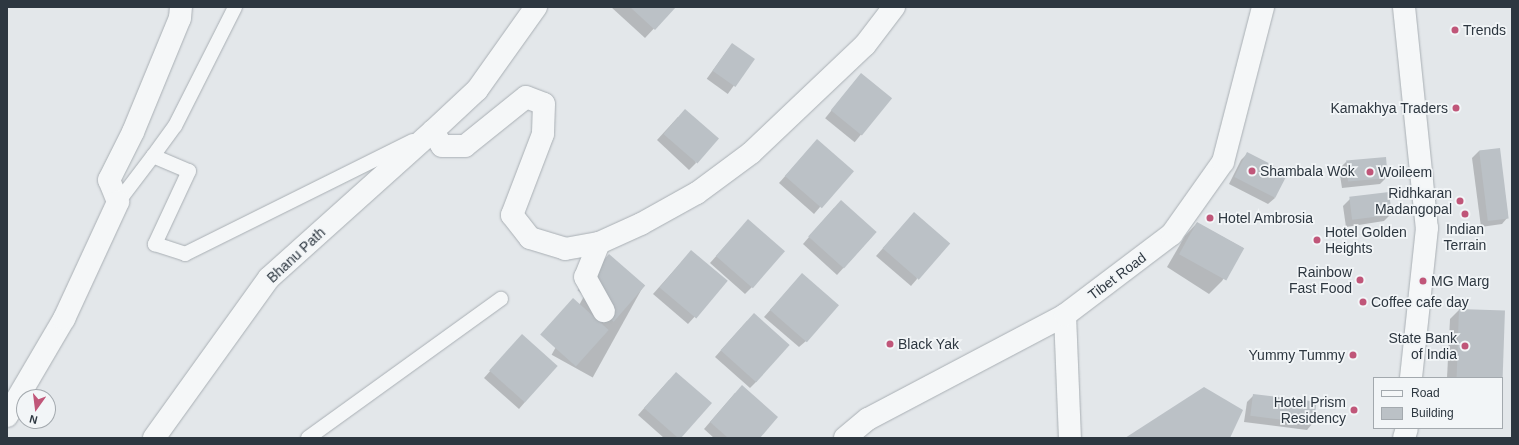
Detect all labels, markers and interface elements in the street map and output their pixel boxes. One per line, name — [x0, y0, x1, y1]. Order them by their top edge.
place label: Trends — [1463, 22, 1506, 38]
marker: Trends — [1450, 25, 1460, 35]
place label: Kamakhya Traders — [1330, 100, 1448, 116]
marker: Kamakhya Traders — [1451, 103, 1461, 113]
place label: Shambala Wok — [1260, 163, 1355, 179]
place label: Woileem — [1378, 164, 1432, 180]
marker: Shambala Wok — [1247, 166, 1257, 176]
marker: Woileem — [1365, 167, 1375, 177]
place label: Ridhkaran Madangopal — [1375, 185, 1452, 218]
marker: Ridhkaran Madangopal — [1455, 196, 1465, 206]
marker: Indian Terrain — [1460, 209, 1470, 219]
place label: Hotel Ambrosia — [1218, 210, 1314, 226]
marker: Hotel Ambrosia — [1205, 213, 1215, 223]
place label: Indian Terrain — [1444, 221, 1486, 254]
street label: Bhanu Path — [264, 224, 328, 286]
place label: Hotel Golden Heights — [1325, 224, 1407, 256]
marker: Hotel Golden Heights — [1312, 235, 1322, 245]
street label: Tibet Road — [1085, 249, 1149, 303]
place label: Rainbow Fast Food — [1289, 264, 1352, 296]
place label: MG Marg — [1431, 273, 1489, 289]
marker: Rainbow Fast Food — [1355, 275, 1365, 285]
marker: MG Marg — [1418, 276, 1428, 286]
place label: Coffee cafe day — [1371, 294, 1469, 310]
marker: Coffee cafe day — [1358, 297, 1368, 307]
place label: State Bank of India — [1389, 330, 1457, 362]
place label: Black Yak — [898, 336, 959, 352]
marker: Black Yak — [885, 339, 895, 349]
marker: State Bank of India — [1460, 341, 1470, 351]
place label: Yummy Tummy — [1248, 347, 1345, 363]
marker: Yummy Tummy — [1348, 350, 1358, 360]
legend — [1373, 377, 1503, 429]
text: Road — [1411, 386, 1440, 400]
north arrow — [16, 389, 56, 429]
place label: Hotel Prism Residency — [1274, 394, 1346, 426]
marker: Hotel Prism Residency — [1349, 405, 1359, 415]
text: Building — [1411, 406, 1454, 420]
text: N — [28, 413, 39, 426]

